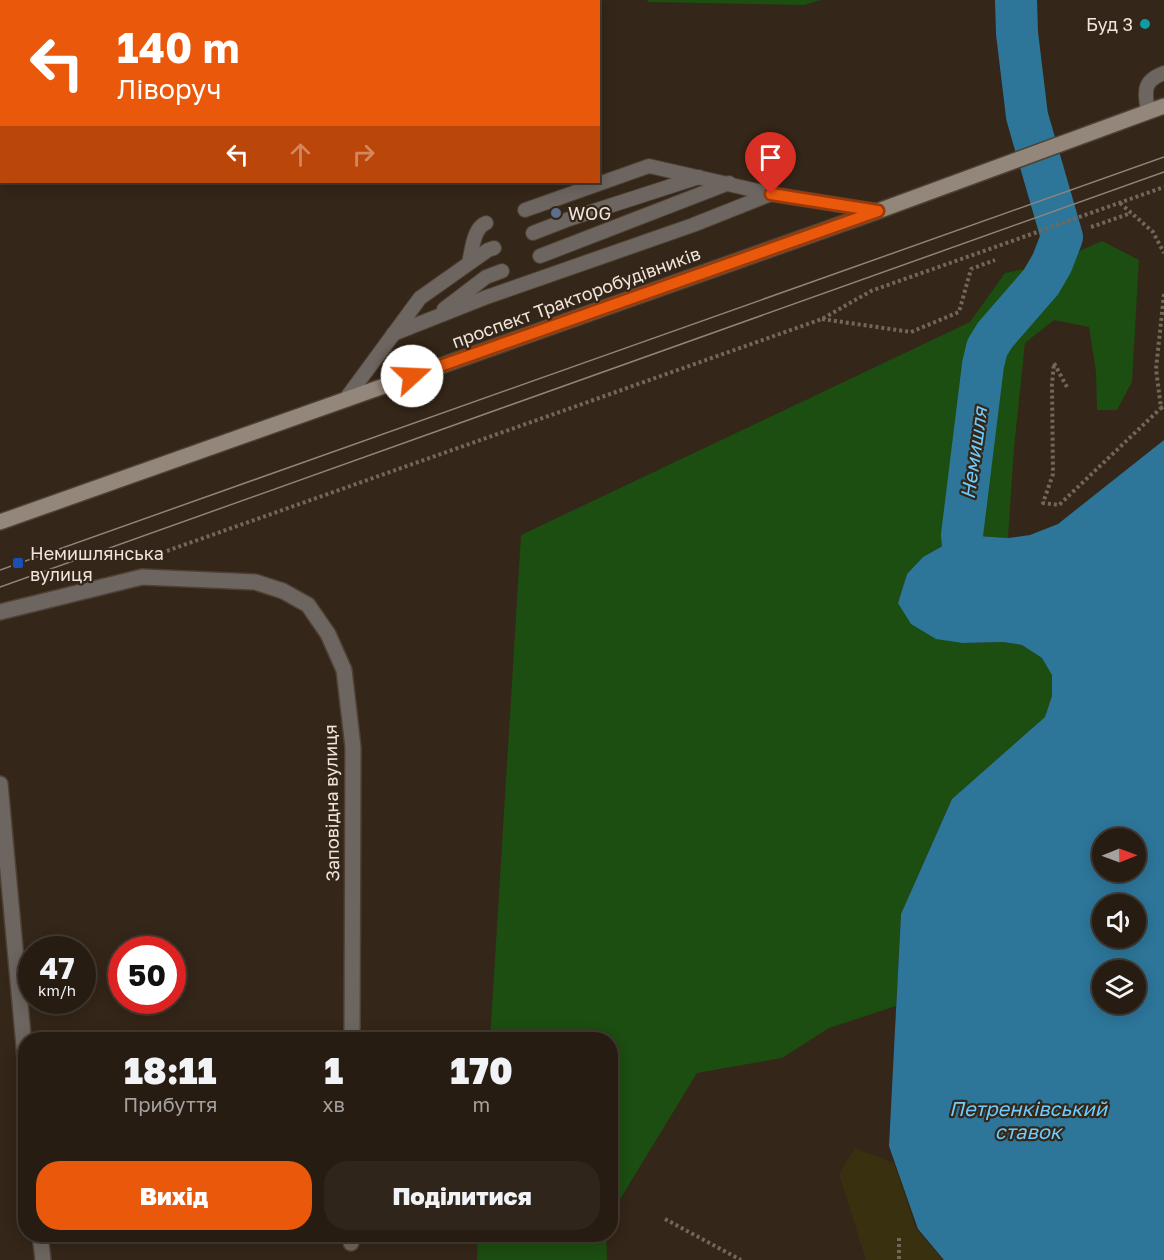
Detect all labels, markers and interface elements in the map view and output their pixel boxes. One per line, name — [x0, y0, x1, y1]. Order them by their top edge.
place label: Буд 3 — [1086, 13, 1133, 35]
marker: Буд 3 — [1138, 17, 1152, 31]
text: 140 m — [117, 22, 239, 72]
icon: left — [18, 24, 96, 102]
text: Ліворуч — [117, 73, 221, 105]
pin — [745, 132, 796, 194]
icon: left — [221, 138, 254, 171]
icon: ahead — [284, 138, 317, 171]
icon: right — [347, 138, 380, 171]
icon: arrive — [754, 141, 787, 174]
place label: WOG — [568, 202, 611, 224]
marker: WOG — [549, 206, 563, 220]
street label: проспект Тракторобудівників — [449, 242, 703, 352]
position arrow — [380, 344, 444, 408]
water label: Немишля — [955, 404, 992, 501]
place label: Немишлянська вулиця — [30, 542, 164, 585]
marker: Немишлянська вулиця — [11, 556, 25, 570]
street label: Заповідна вулиця — [319, 724, 343, 882]
north arrow — [1092, 828, 1146, 882]
map controls — [1092, 828, 1146, 1014]
button: sound — [1092, 894, 1146, 948]
speed limit sign: 50 — [108, 936, 186, 1014]
text: 47 — [39, 950, 75, 986]
button: layers — [1092, 960, 1146, 1014]
text: km/h — [38, 981, 76, 999]
text: 18:11 — [124, 1049, 217, 1092]
text: 1 — [324, 1049, 343, 1092]
text: 170 — [450, 1049, 513, 1092]
text: Прибуття — [123, 1092, 217, 1116]
text: хв — [323, 1092, 345, 1116]
text: m — [473, 1092, 490, 1116]
water label: Петренківський ставок — [949, 1096, 1109, 1143]
button: Вихід — [36, 1161, 312, 1230]
button: Поділитися — [324, 1161, 600, 1230]

